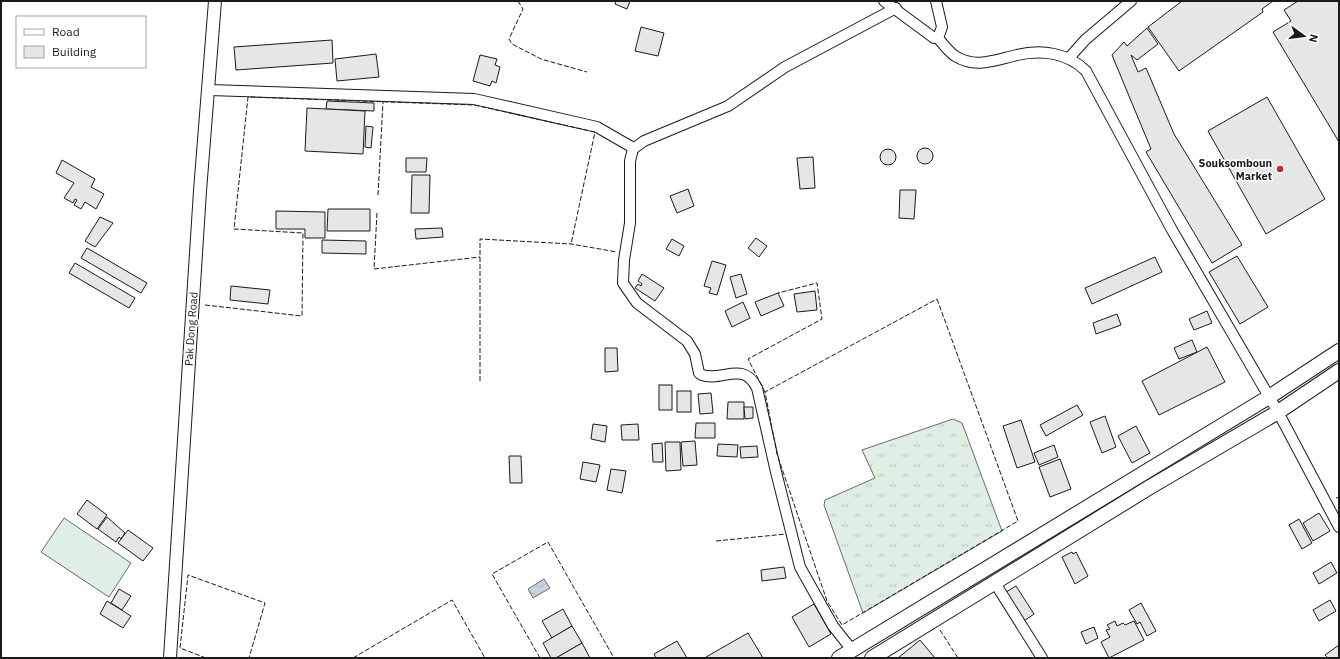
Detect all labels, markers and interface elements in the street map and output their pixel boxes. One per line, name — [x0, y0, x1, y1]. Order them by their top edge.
legend — [16, 16, 146, 68]
north arrow — [1284, 16, 1324, 56]
text: Road — [52, 24, 80, 39]
text: N — [1306, 33, 1321, 44]
text: Building — [52, 44, 97, 59]
place label: Souksomboun Market — [1199, 156, 1272, 183]
marker: Souksomboun Market — [1275, 164, 1285, 174]
street label: Pak Dong Road — [181, 291, 201, 367]

